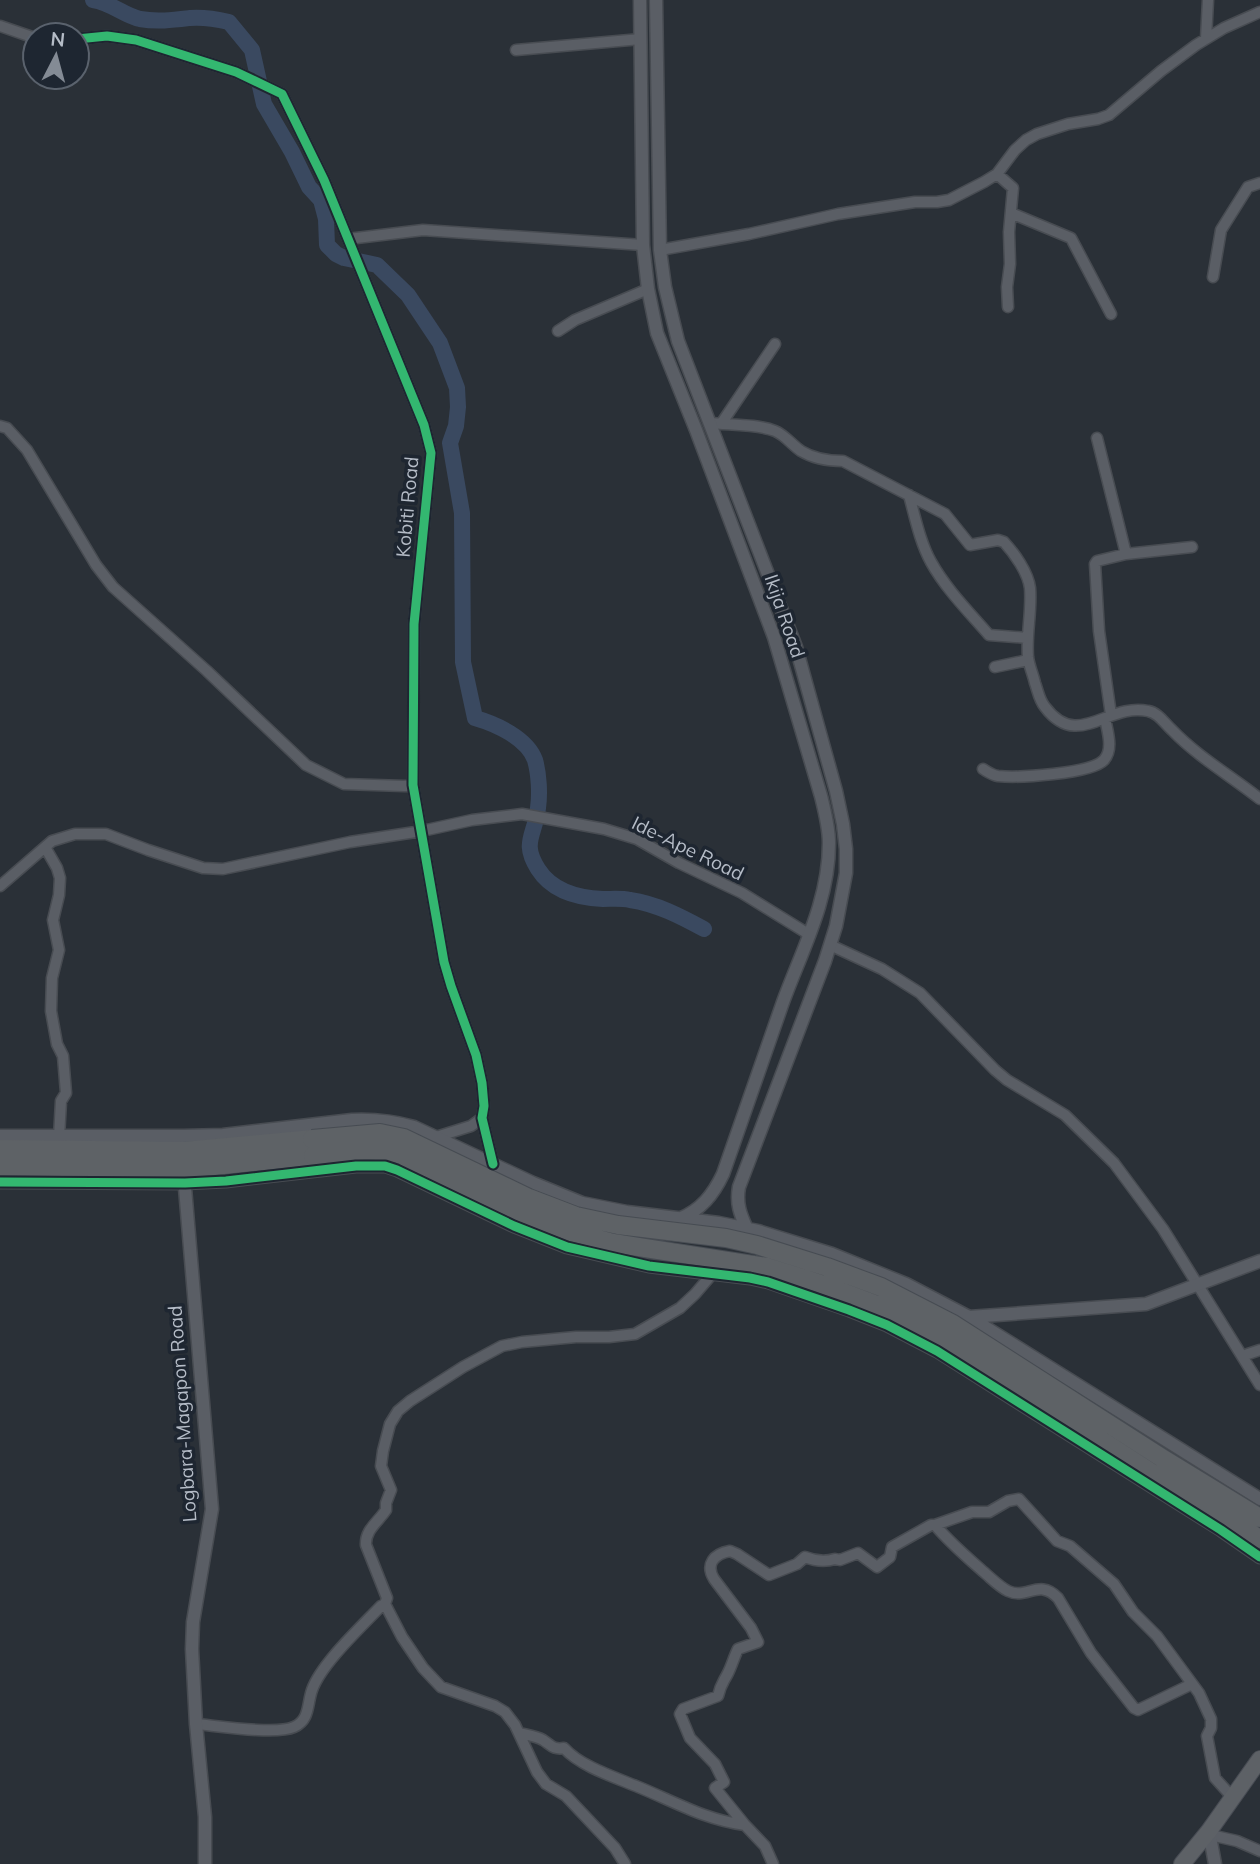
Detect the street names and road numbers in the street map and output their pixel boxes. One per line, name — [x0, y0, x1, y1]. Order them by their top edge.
street label: Kobiti Road — [391, 455, 423, 559]
street label: Ikija Road — [760, 571, 810, 661]
street label: Ide-Ape Road — [628, 810, 748, 886]
street label: Logbara-Magapon Road — [162, 1305, 202, 1523]

